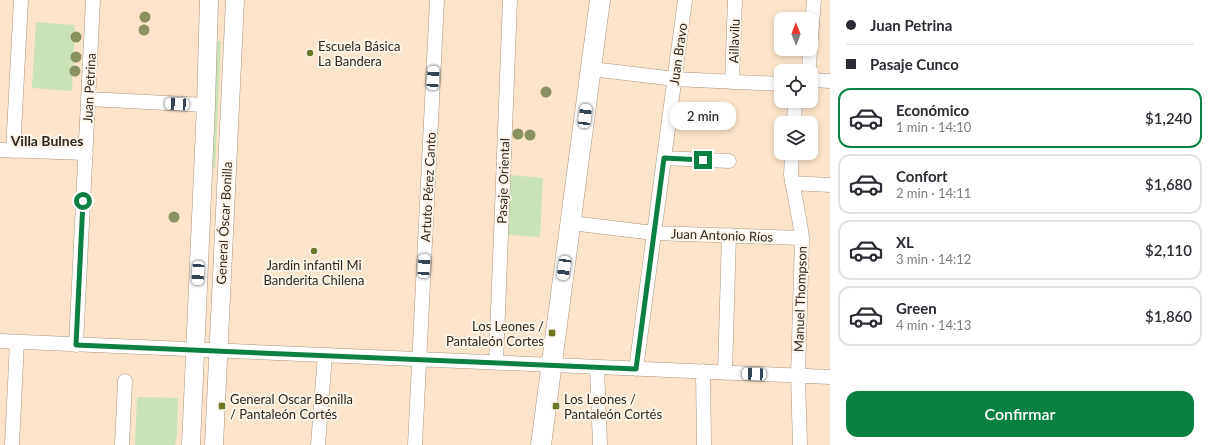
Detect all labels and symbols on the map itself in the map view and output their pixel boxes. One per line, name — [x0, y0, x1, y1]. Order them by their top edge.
north arrow — [774, 12, 818, 56]
street label: Aillavilu — [725, 18, 743, 64]
street label: Juan Bravo — [666, 22, 690, 86]
place label: Escuela Básica La Bandera — [318, 38, 400, 69]
marker: Escuela Básica La Bandera — [305, 48, 315, 58]
street label: Juan Petrina — [79, 53, 99, 123]
car — [426, 66, 440, 90]
car — [165, 97, 189, 111]
callout: 2 min — [670, 102, 736, 130]
car — [578, 103, 592, 129]
district label: Villa Bulnes — [10, 132, 83, 149]
street label: Artuto Pérez Canto — [417, 132, 439, 242]
street label: Pasaje Oriental — [494, 138, 512, 224]
route end — [694, 151, 712, 169]
street label: General Óscar Bonilla — [213, 161, 235, 285]
route start — [74, 192, 92, 210]
street label: Juan Antonio Ríos — [671, 225, 774, 245]
marker: Jardín infantil Mi Banderita Chilena — [309, 246, 319, 256]
street label: Manuel Thompson — [790, 246, 810, 352]
car — [417, 254, 431, 278]
car — [556, 255, 572, 281]
place label: Jardín infantil Mi Banderita Chilena — [263, 257, 365, 288]
car — [191, 261, 205, 285]
place label: Los Leones / Pantaleón Cortes — [446, 318, 544, 349]
marker: Los Leones / Pantaleón Cortes — [547, 328, 557, 338]
car — [742, 368, 766, 380]
place label: General Oscar Bonilla / Pantaleón Cortés — [230, 391, 353, 422]
place label: Los Leones / Pantaleón Cortés — [564, 391, 662, 422]
marker: General Oscar Bonilla / Pantaleón Cortés — [217, 401, 227, 411]
marker: Los Leones / Pantaleón Cortés — [551, 401, 561, 411]

